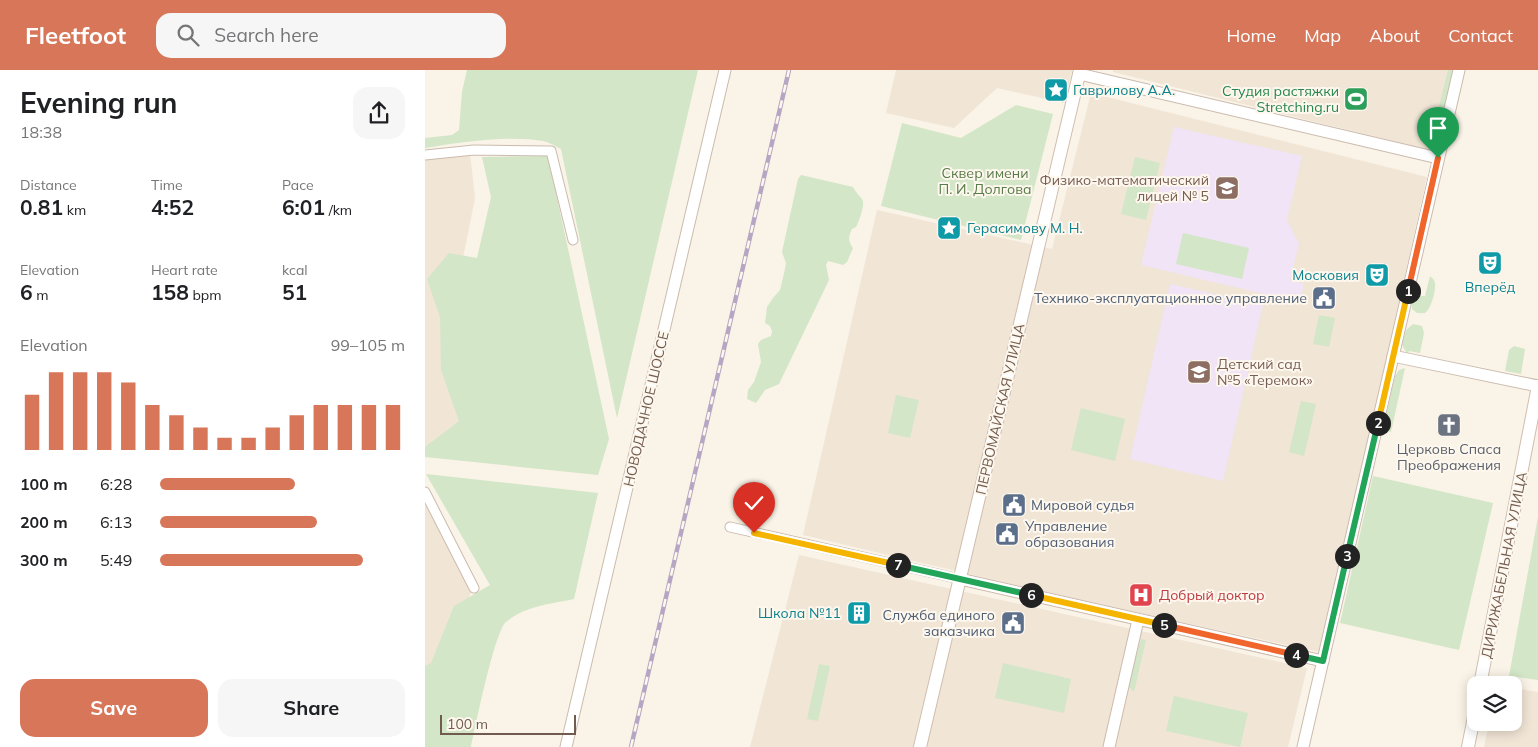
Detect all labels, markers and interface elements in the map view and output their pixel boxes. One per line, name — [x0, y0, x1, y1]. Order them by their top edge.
search box — [156, 13, 506, 58]
text: Fleetfoot — [25, 20, 126, 50]
icon: search — [174, 21, 202, 49]
text: Search here — [214, 23, 319, 47]
text: Home — [1226, 24, 1276, 47]
text: Map — [1304, 24, 1341, 47]
text: About — [1369, 24, 1420, 47]
text: Contact — [1448, 24, 1513, 47]
place icon: Гаврилову А.А. — [1043, 77, 1069, 103]
place label: Гаврилову А.А. — [1073, 81, 1175, 99]
place label: Студия растяжки Stretching.ru — [1222, 82, 1339, 116]
text: Evening run — [20, 85, 177, 120]
sports icon: Студия растяжки Stretching.ru — [1343, 86, 1369, 112]
button: share — [353, 87, 405, 139]
pin — [1417, 107, 1459, 158]
icon: arrive — [1424, 114, 1452, 142]
text: 18:38 — [20, 122, 62, 142]
park label: Сквер имени П. И. Долгова — [938, 164, 1032, 198]
place label: Физико-математический лицей № 5 — [1040, 171, 1209, 205]
school or university icon: Физико-математический лицей № 5 — [1214, 175, 1240, 201]
text: Distance — [20, 176, 77, 194]
text: Time — [151, 176, 183, 194]
text: Pace — [282, 176, 314, 194]
text: 0.81 — [20, 194, 63, 220]
text: 4:52 — [151, 194, 194, 220]
text: 6:01 — [282, 194, 325, 220]
text: km — [63, 201, 86, 219]
text: /km — [325, 201, 352, 219]
place icon: Герасимову М. Н. — [936, 215, 962, 241]
place label: Герасимову М. Н. — [967, 219, 1083, 237]
theatre icon: Вперёд — [1477, 250, 1503, 276]
text: Elevation — [20, 261, 79, 279]
text: Heart rate — [151, 261, 218, 279]
text: kcal — [282, 261, 308, 279]
theatre icon: Московия — [1364, 262, 1390, 288]
place label: Московия — [1292, 266, 1359, 284]
pin: 1 — [1395, 278, 1421, 304]
place label: Вперёд — [1465, 278, 1516, 296]
text: 6 — [20, 279, 33, 305]
text: 158 — [151, 279, 189, 305]
text: 51 — [282, 279, 307, 305]
text: 1 — [1404, 282, 1413, 300]
public building icon: Технико-эксплуатационное управление — [1311, 285, 1337, 311]
text: m — [33, 286, 49, 304]
text: bpm — [189, 286, 222, 304]
place label: Технико-эксплуатационное управление — [1034, 289, 1307, 307]
street label: ПЕРВОМАЙСКАЯ УЛИЦА — [972, 321, 1029, 496]
street label: НОВОДАЧНОЕ ШОССЕ — [619, 330, 673, 488]
text: Elevation — [20, 335, 88, 355]
text: 99–105 m — [331, 335, 405, 355]
place label: Детский сад №5 «Теремок» — [1217, 355, 1312, 389]
school or university icon: Детский сад №5 «Теремок» — [1186, 359, 1212, 385]
pin: 2 — [1365, 410, 1391, 436]
church icon: Церковь Спаса Преображения — [1436, 412, 1462, 438]
text: 2 — [1374, 414, 1383, 432]
place label: Церковь Спаса Преображения — [1397, 440, 1501, 474]
street label: ДИРИЖАБЕЛЬНАЯ УЛИЦА — [1477, 470, 1531, 660]
text: 100 m — [20, 474, 68, 494]
text: 6:28 — [100, 474, 132, 494]
pin — [733, 482, 775, 533]
icon: check — [740, 489, 768, 517]
public building icon: Мировой судья — [1001, 492, 1027, 518]
place label: Мировой судья — [1031, 496, 1134, 514]
text: 200 m — [20, 512, 68, 532]
text: 6:13 — [100, 512, 132, 532]
place label: Управление образования — [1024, 517, 1114, 551]
public building icon: Управление образования — [994, 521, 1020, 547]
pin: 3 — [1335, 544, 1359, 568]
text: 3 — [1343, 547, 1352, 565]
text: 300 m — [20, 550, 68, 570]
text: 5:49 — [100, 550, 132, 570]
pin: 7 — [885, 552, 911, 578]
text: 7 — [894, 556, 903, 574]
pin: 6 — [1019, 582, 1043, 608]
hospital icon: Добрый доктор — [1128, 582, 1154, 608]
text: 6 — [1027, 586, 1036, 604]
place label: Добрый доктор — [1159, 586, 1265, 604]
building icon: Школа №11 — [846, 600, 872, 626]
place label: Школа №11 — [758, 604, 841, 622]
place label: Служба единого заказчика — [883, 606, 995, 640]
public building icon: Служба единого заказчика — [1000, 610, 1026, 636]
pin: 5 — [1151, 612, 1177, 638]
text: 5 — [1160, 616, 1169, 634]
pin: 4 — [1283, 642, 1309, 668]
text: 4 — [1292, 646, 1301, 664]
map controls — [1467, 676, 1522, 731]
button: layers — [1467, 676, 1522, 731]
button: Save — [20, 679, 208, 737]
button: Share — [218, 679, 405, 737]
scale bar — [440, 712, 576, 735]
text: 100 m — [447, 715, 488, 733]

